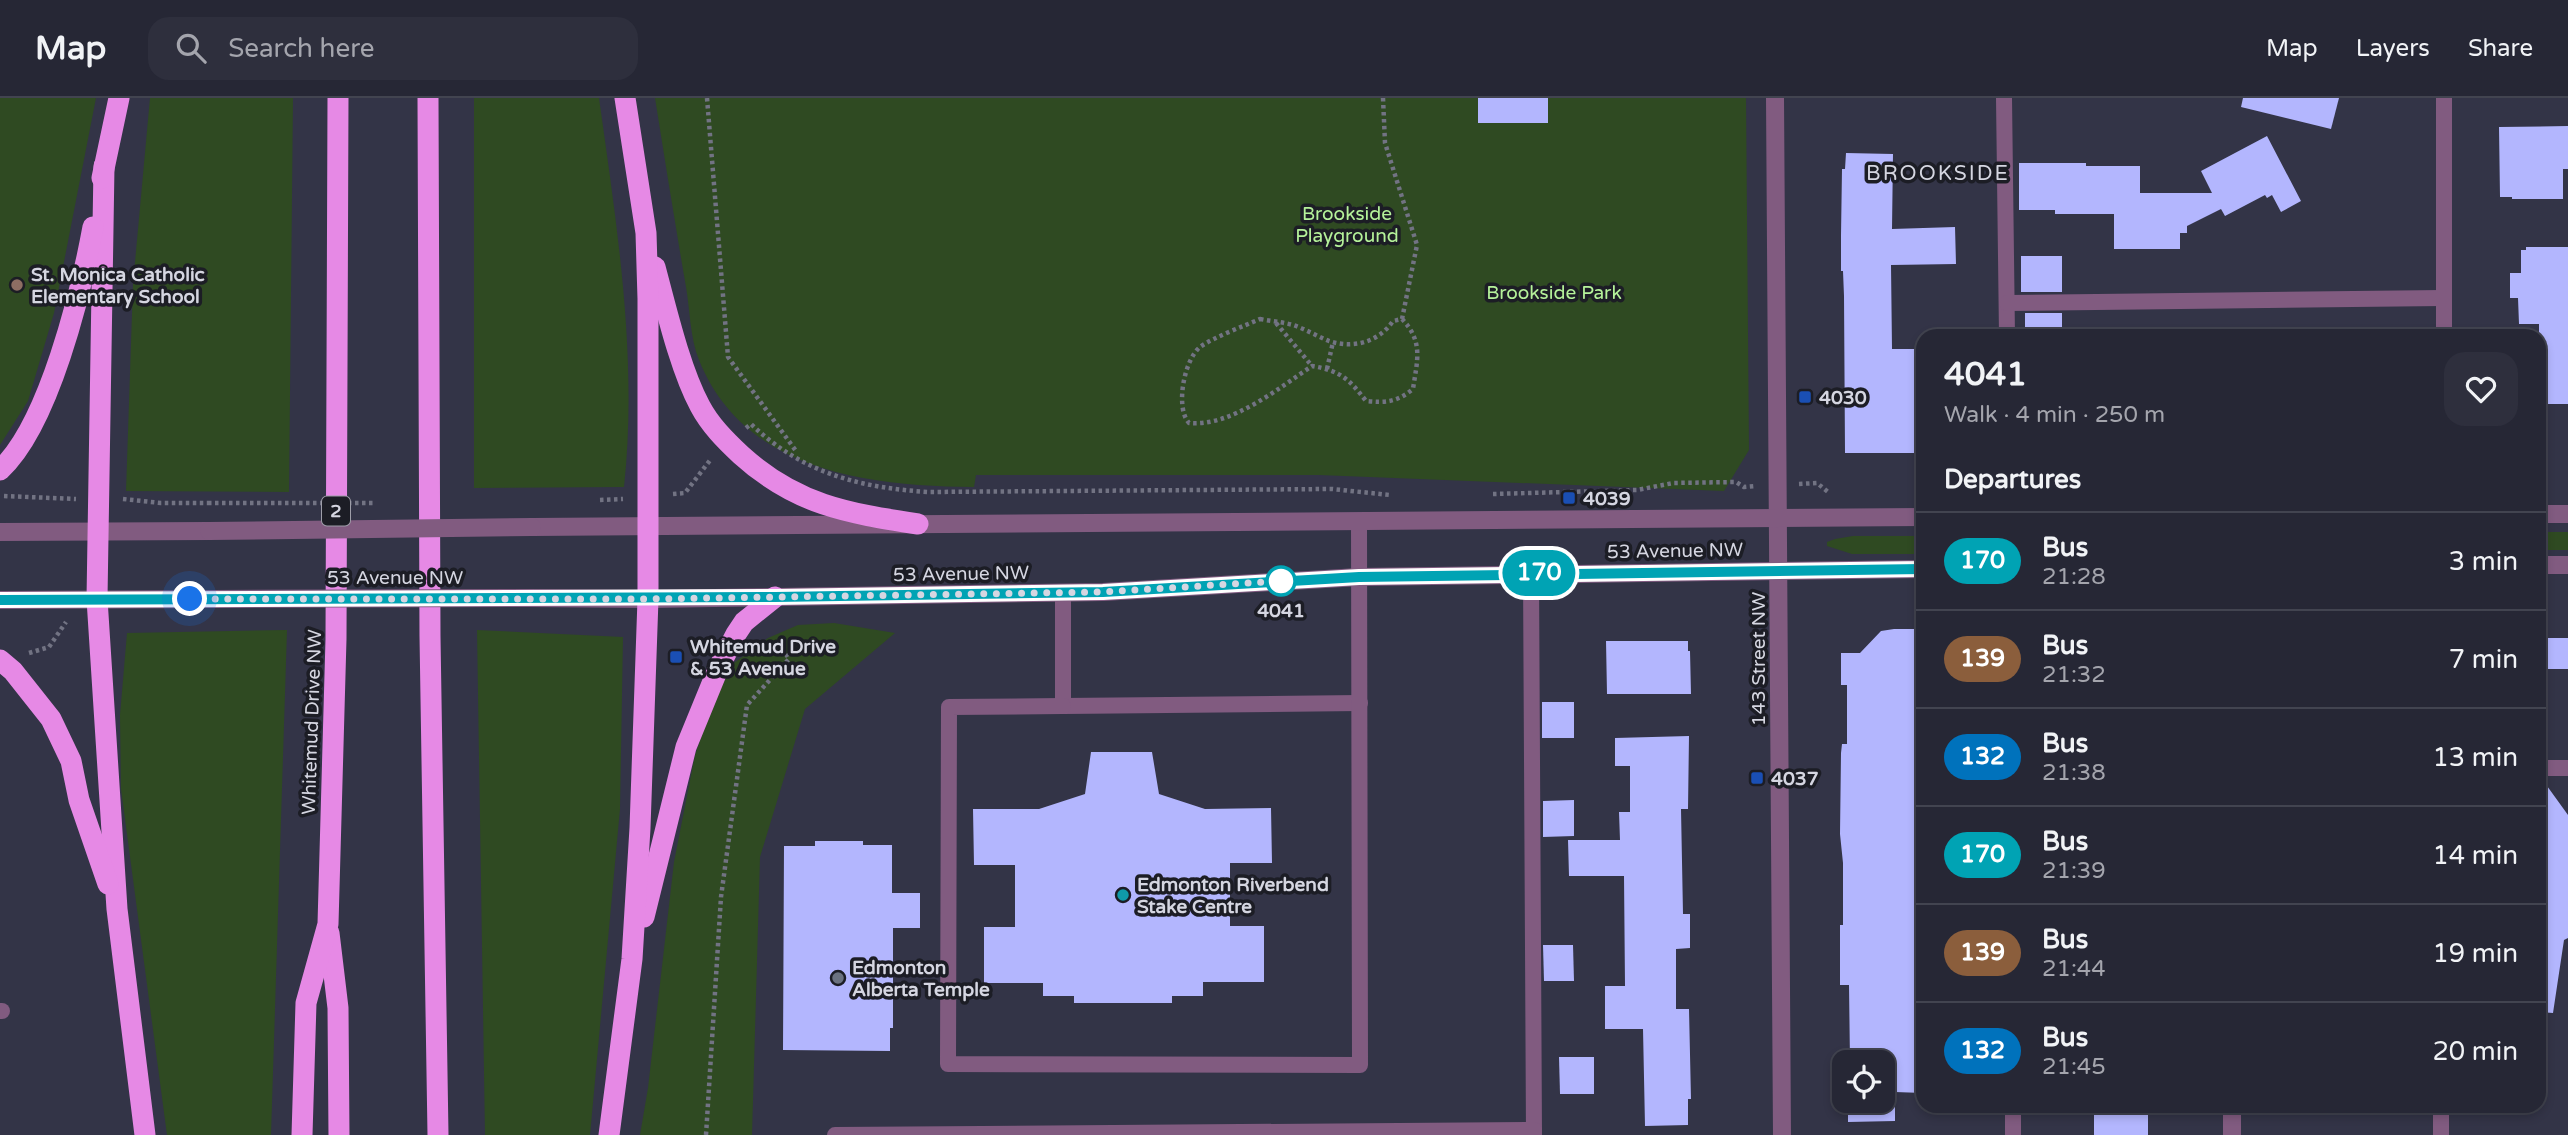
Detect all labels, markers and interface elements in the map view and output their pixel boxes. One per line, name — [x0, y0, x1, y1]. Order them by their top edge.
search box — [148, 17, 638, 80]
text: Map — [35, 29, 106, 68]
icon: search — [172, 29, 210, 67]
text: Search here — [228, 33, 374, 64]
text: Map — [2266, 34, 2318, 63]
text: Layers — [2356, 34, 2430, 63]
text: Share — [2468, 34, 2533, 63]
district label: BROOKSIDE — [1866, 161, 2010, 186]
park label: Brookside Playground — [1295, 203, 1399, 247]
place label: St. Monica Catholic Elementary School — [31, 264, 205, 309]
marker: St. Monica Catholic Elementary School — [9, 277, 25, 293]
park label: Brookside Park — [1486, 282, 1622, 304]
button: heart — [2444, 352, 2518, 426]
text: 4041 — [1944, 355, 2027, 394]
place label: 4030 — [1819, 387, 1867, 409]
marker: 4030 — [1797, 389, 1813, 405]
text: Walk · 4 min · 250 m — [1944, 401, 2165, 429]
text: Departures — [1944, 464, 2081, 495]
place label: 4039 — [1583, 488, 1631, 510]
marker: 4039 — [1561, 490, 1577, 506]
road number: 2 — [322, 496, 350, 526]
text: Bus — [2042, 532, 2088, 563]
street label: 53 Avenue NW — [1607, 539, 1743, 563]
text: 170 — [1960, 546, 2005, 575]
text: 3 min — [2449, 546, 2518, 577]
line badge: 170 — [1499, 550, 1579, 596]
text: 170 — [1516, 558, 1562, 587]
street label: 53 Avenue NW — [893, 562, 1029, 586]
text: 21:28 — [2042, 563, 2106, 591]
marker: 4041 — [1266, 566, 1296, 596]
street label: 53 Avenue NW — [327, 567, 463, 589]
your location — [172, 581, 207, 616]
street label: 143 Street NW — [1748, 592, 1770, 726]
place label: 4041 — [1257, 600, 1305, 622]
street label: Whitemud Drive NW — [298, 629, 326, 815]
text: Bus — [2042, 630, 2088, 661]
place label: Whitemud Drive & 53 Avenue — [690, 636, 836, 680]
text: 139 — [1960, 644, 2005, 673]
text: 7 min — [2449, 644, 2518, 675]
marker: Whitemud Drive & 53 Avenue — [668, 649, 684, 665]
text: 21:32 — [2042, 661, 2106, 689]
text: Bus — [2042, 728, 2088, 759]
text: 132 — [1960, 742, 2005, 771]
text: 13 min — [2432, 742, 2518, 773]
text: 21:38 — [2042, 759, 2106, 787]
place label: 4037 — [1771, 768, 1819, 790]
marker: 4037 — [1749, 770, 1765, 786]
text: Bus — [2042, 826, 2088, 857]
text: 170 — [1960, 840, 2005, 869]
text: 14 min — [2432, 840, 2518, 871]
text: 21:39 — [2042, 857, 2106, 885]
place label: Edmonton Riverbend Stake Centre — [1137, 874, 1329, 918]
marker: Edmonton Riverbend Stake Centre — [1115, 887, 1131, 903]
text: Bus — [2042, 924, 2088, 955]
text: 139 — [1960, 938, 2005, 967]
text: 19 min — [2432, 938, 2518, 969]
text: 21:44 — [2042, 955, 2106, 983]
place label: Edmonton Alberta Temple — [852, 957, 990, 1002]
marker: Edmonton Alberta Temple — [830, 970, 846, 986]
text: Bus — [2042, 1022, 2088, 1053]
text: 132 — [1960, 1036, 2005, 1065]
text: 20 min — [2432, 1036, 2518, 1067]
map controls — [1832, 1050, 1895, 1113]
button: locate — [1832, 1050, 1895, 1113]
text: 21:45 — [2042, 1053, 2106, 1081]

